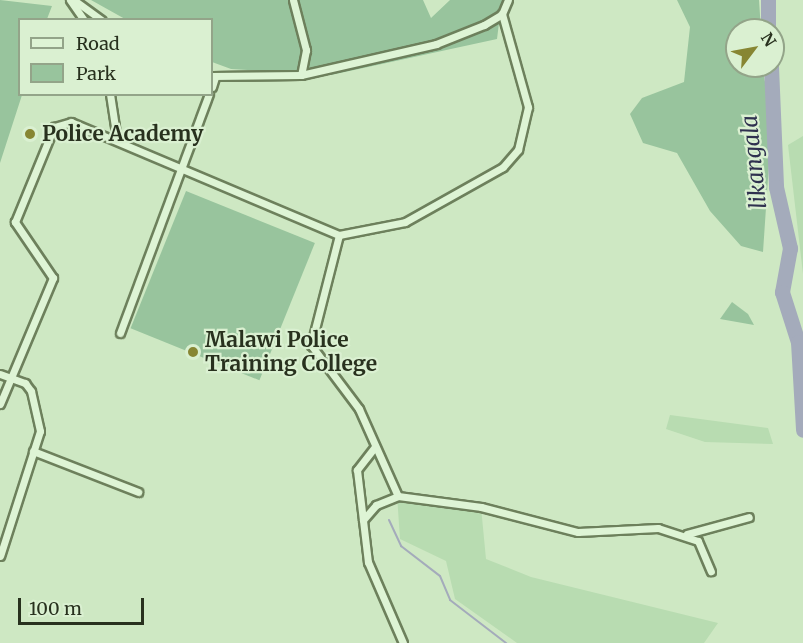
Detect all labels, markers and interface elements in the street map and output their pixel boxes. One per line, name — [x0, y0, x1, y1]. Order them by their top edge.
legend — [18, 18, 213, 96]
north arrow — [725, 18, 785, 78]
text: N — [757, 29, 780, 50]
text: Road — [76, 32, 120, 55]
text: Park — [76, 62, 116, 85]
water label: likangala — [736, 114, 772, 210]
place label: Police Academy — [42, 121, 203, 147]
marker: Police Academy — [23, 127, 37, 141]
place label: Malawi Police Training College — [205, 327, 377, 377]
marker: Malawi Police Training College — [186, 345, 200, 359]
scale bar — [21, 586, 147, 624]
text: 100 m — [29, 597, 82, 620]

